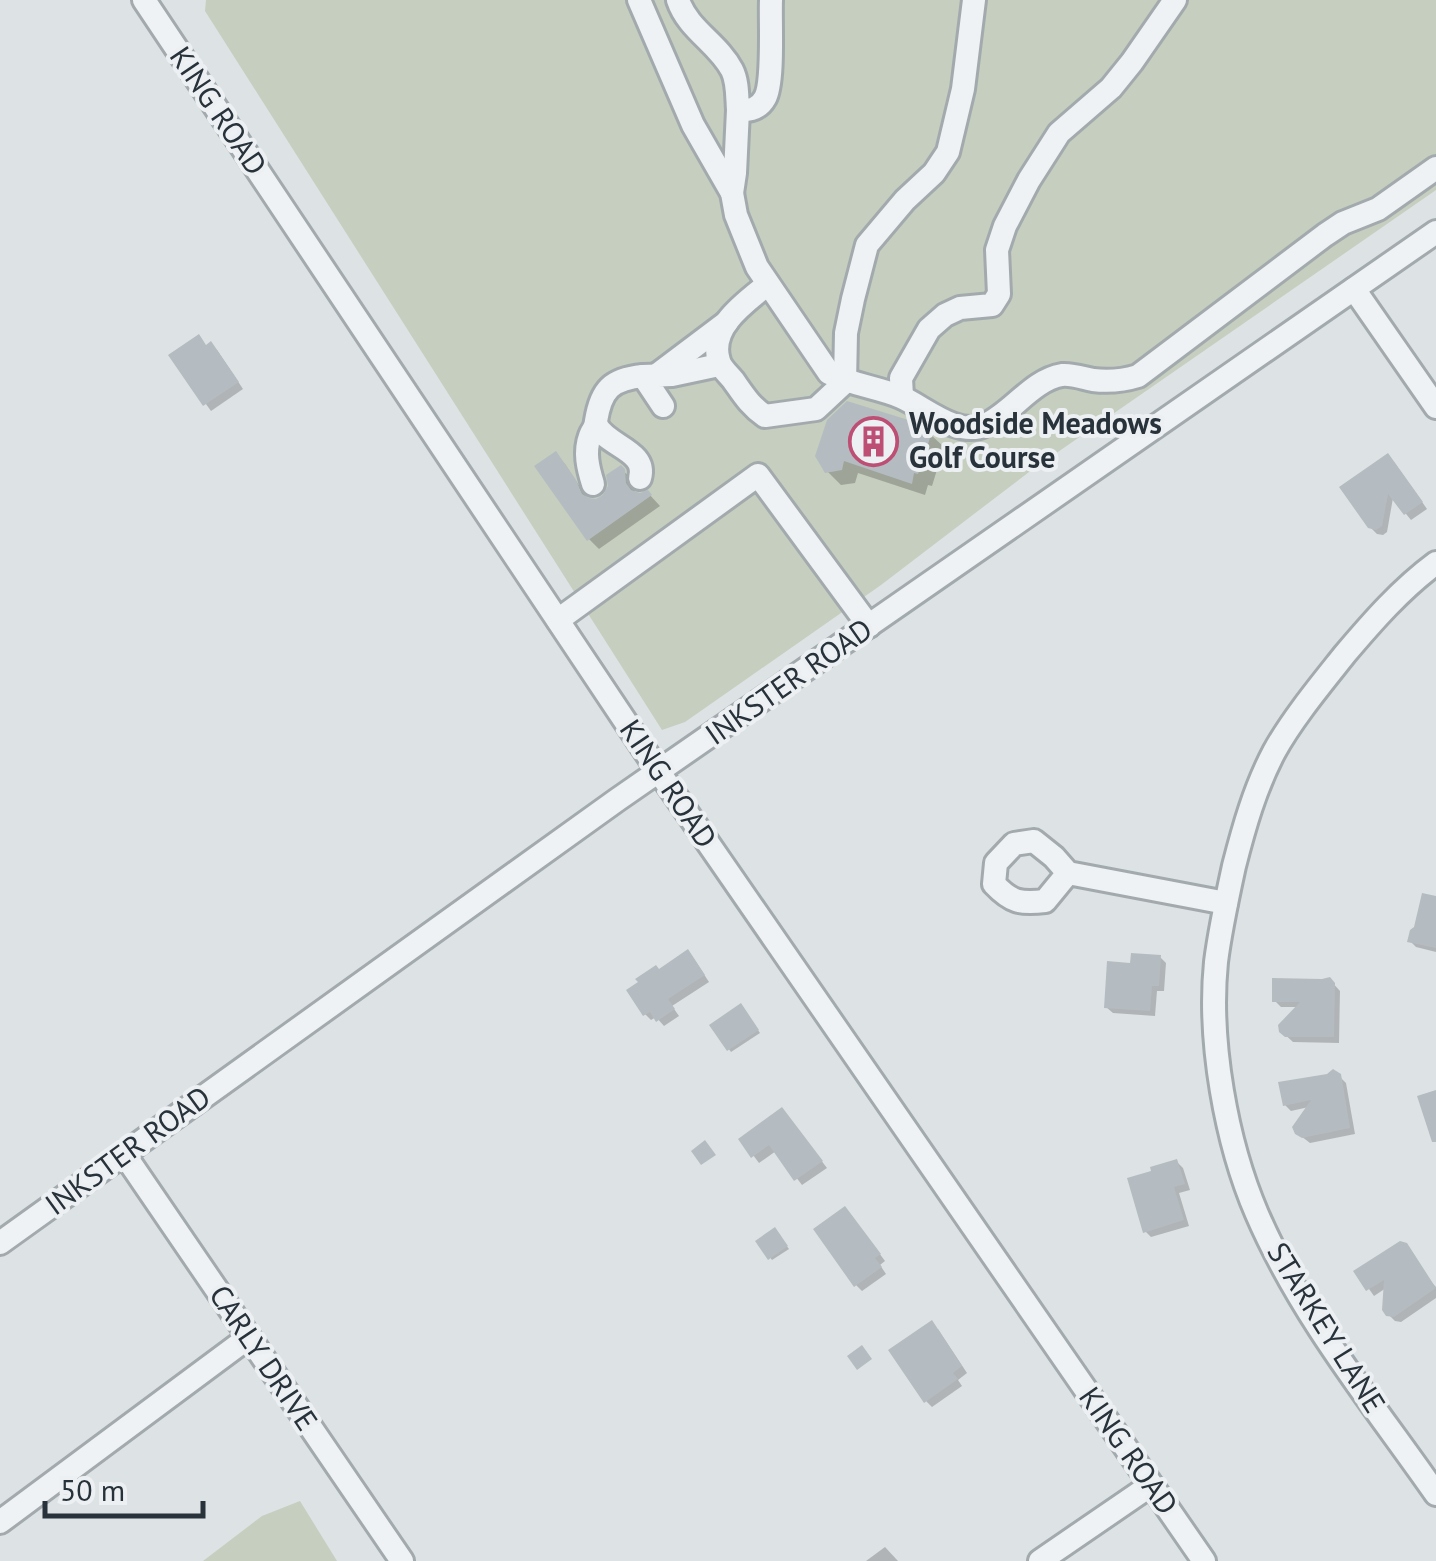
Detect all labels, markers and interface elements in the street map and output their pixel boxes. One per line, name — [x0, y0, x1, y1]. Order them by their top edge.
street label: KING ROAD — [162, 38, 277, 182]
place label: Woodside Meadows Golf Course — [909, 403, 1162, 476]
building icon: Woodside Meadows Golf Course — [848, 415, 900, 467]
street label: INKSTER ROAD — [697, 609, 879, 753]
street label: KING ROAD — [612, 711, 727, 855]
street label: INKSTER ROAD — [37, 1077, 218, 1223]
street label: STARKEY LANE — [1259, 1235, 1395, 1420]
street label: CARLY DRIVE — [201, 1277, 327, 1437]
street label: KING ROAD — [1071, 1379, 1187, 1522]
scale bar — [45, 1456, 202, 1518]
text: 50 m — [60, 1470, 125, 1509]

